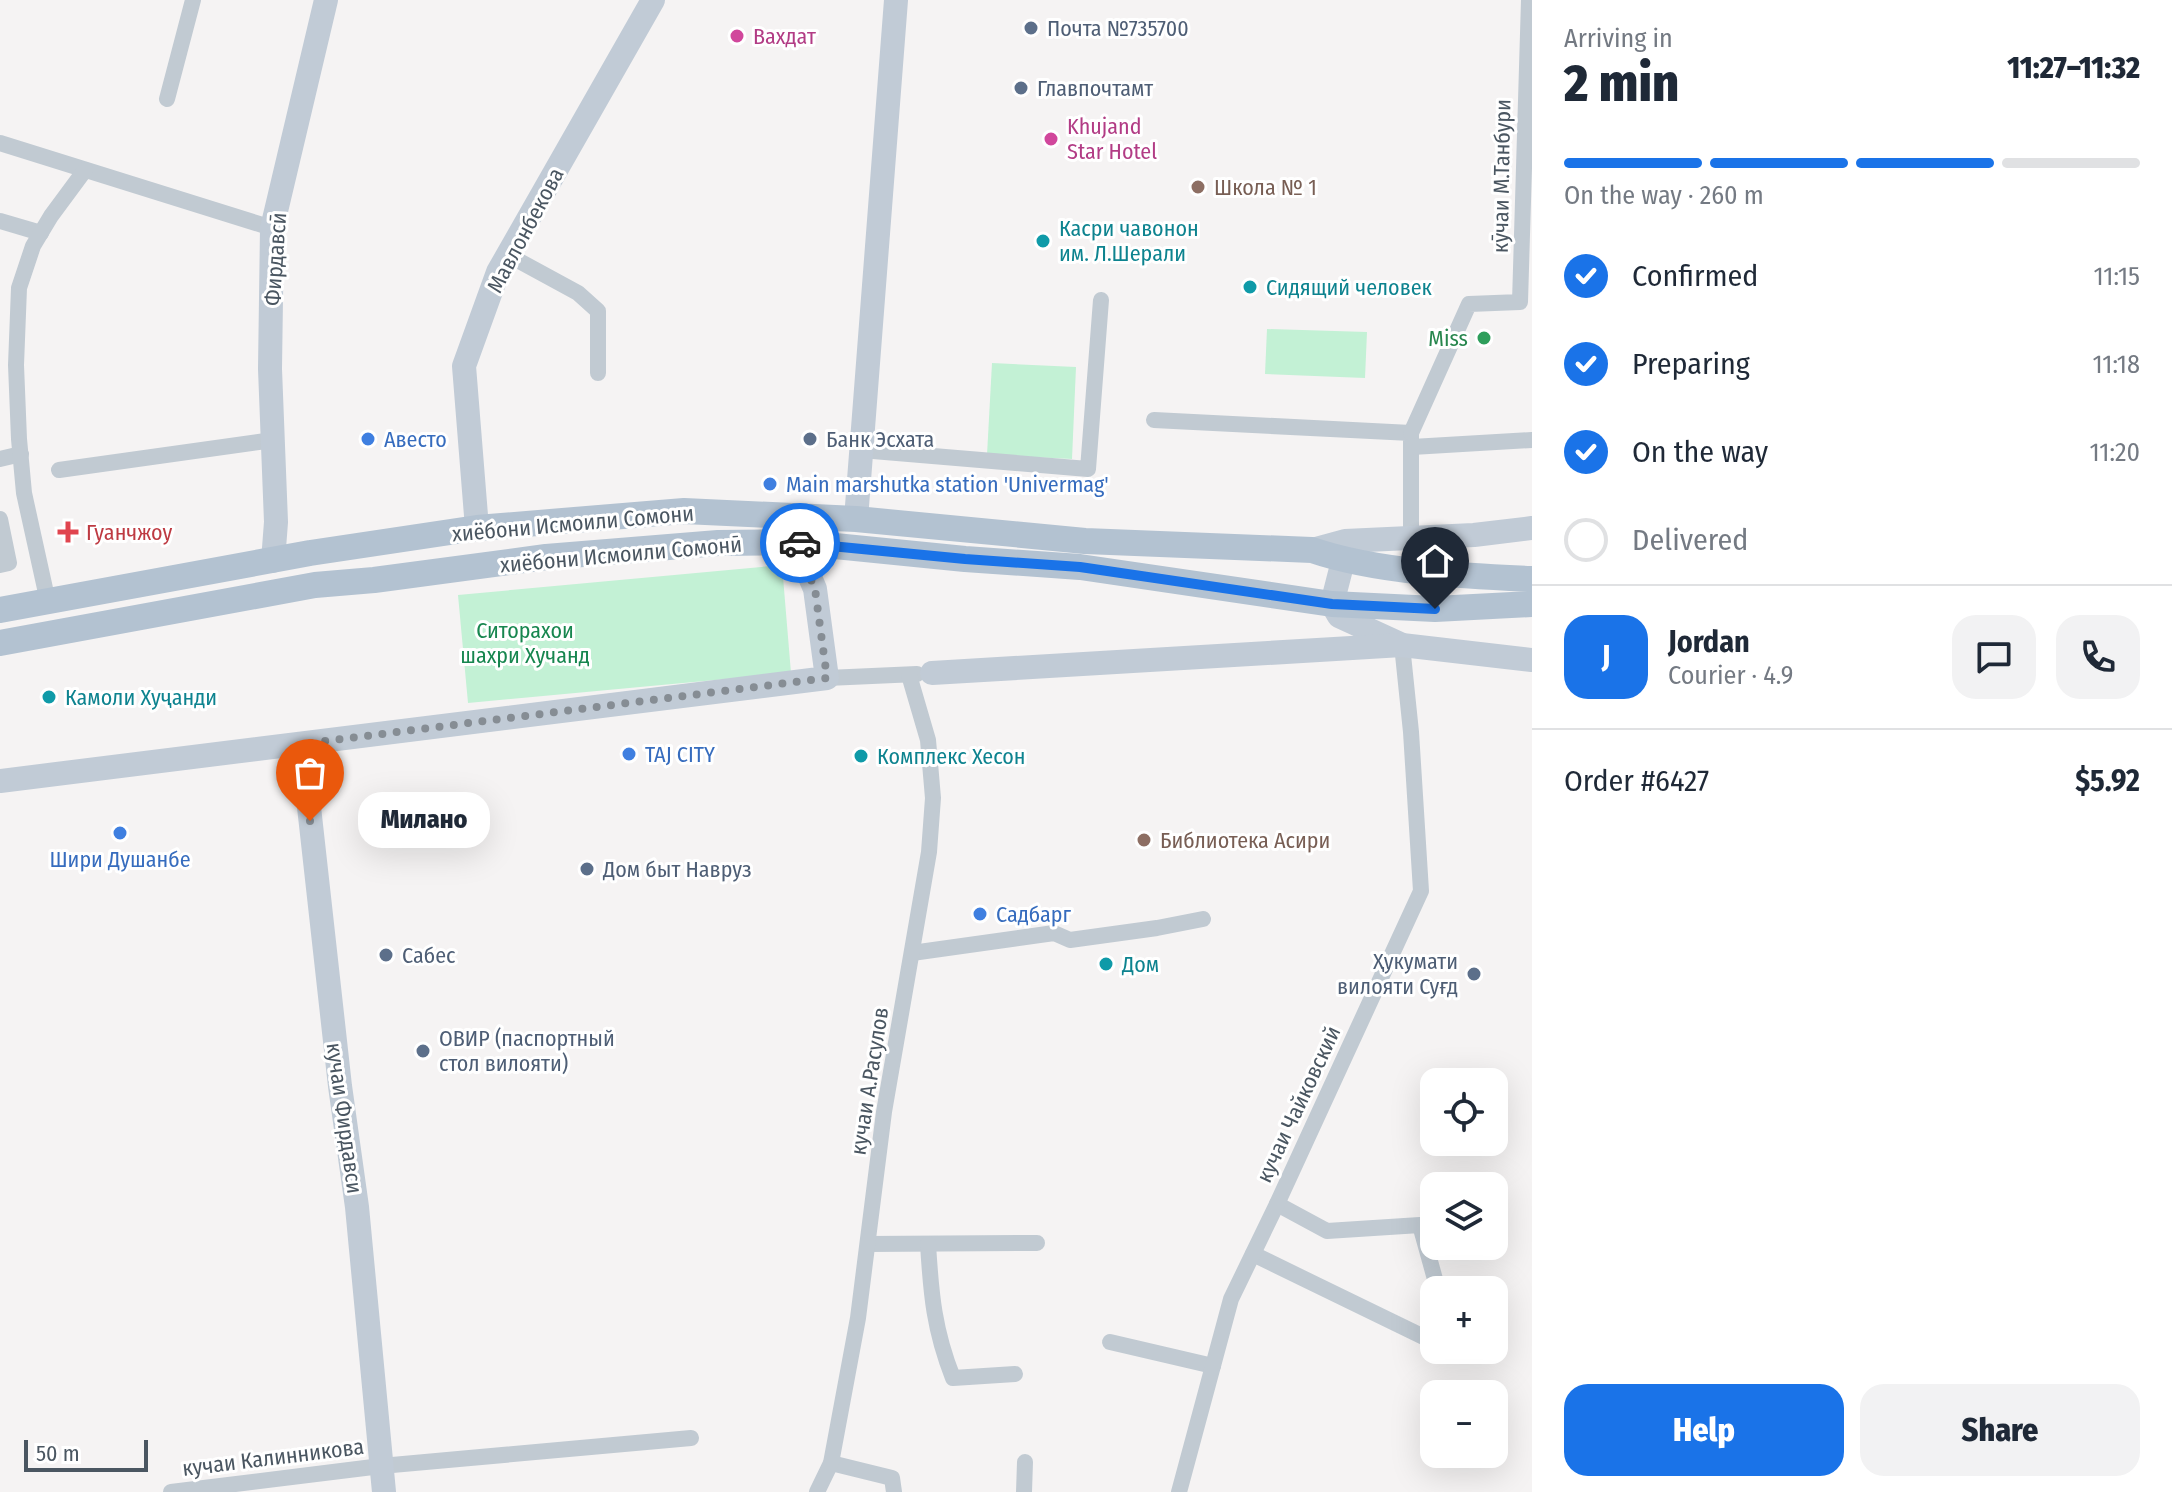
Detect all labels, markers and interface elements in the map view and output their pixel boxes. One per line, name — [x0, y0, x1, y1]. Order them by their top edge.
place label: Почта №735700 — [1047, 15, 1189, 42]
marker: Почта №735700 — [1022, 19, 1040, 37]
place label: Вахдат — [753, 23, 816, 50]
text: Arriving in — [1564, 23, 1673, 54]
marker: Вахдат — [728, 27, 746, 45]
text: 11:27–11:32 — [2007, 50, 2140, 86]
text: 2 min — [1564, 52, 1679, 115]
place label: Главпочтамт — [1037, 75, 1153, 102]
marker: Главпочтамт — [1012, 79, 1030, 97]
street label: кӯчаи М.Танбури — [1487, 99, 1516, 253]
place label: Khujand Star Hotel — [1067, 113, 1157, 165]
marker: Khujand Star Hotel — [1042, 130, 1060, 148]
street label: Мавлонбекова — [481, 163, 570, 297]
place label: Школа № 1 — [1214, 174, 1317, 201]
marker: Школа № 1 — [1189, 178, 1207, 196]
text: On the way · 260 m — [1564, 180, 1764, 211]
street label: Фирдавсӣ — [259, 211, 292, 307]
place label: Касри чавонон им. Л.Шерали — [1059, 215, 1199, 267]
marker: Касри чавонон им. Л.Шерали — [1034, 232, 1052, 250]
icon: check — [1564, 254, 1608, 298]
text: Confirmed — [1632, 258, 1758, 294]
text: 11:15 — [2094, 261, 2140, 292]
place label: Сидящий человек — [1266, 274, 1433, 301]
marker: Сидящий человек — [1241, 278, 1259, 296]
place label: Miss — [1428, 325, 1468, 352]
marker: Miss — [1475, 329, 1493, 347]
icon: check — [1564, 342, 1608, 386]
text: Preparing — [1632, 346, 1750, 382]
text: 11:18 — [2092, 349, 2140, 380]
place label: Авесто — [384, 426, 447, 453]
place label: Банк Эсхата — [826, 426, 934, 453]
marker: Авесто — [359, 430, 377, 448]
marker: Банк Эсхата — [801, 430, 819, 448]
icon: check — [1564, 430, 1608, 474]
text: On the way — [1632, 434, 1768, 470]
text: 11:20 — [2090, 437, 2140, 468]
place label: Main marshutka station 'Univermag' — [786, 471, 1109, 498]
marker: Main marshutka station 'Univermag' — [761, 475, 779, 493]
street label: хиёбони Исмоили Сомони — [451, 499, 695, 548]
courier — [760, 503, 840, 583]
place label: Гуанчжоу — [86, 519, 173, 546]
marker: Гуанчжоу — [57, 521, 79, 543]
icon: car — [778, 521, 822, 565]
text: Delivered — [1632, 522, 1748, 558]
pin — [1401, 527, 1469, 609]
street label: хиёбони Исмоили Сомонӣ — [499, 530, 743, 579]
icon: home — [1413, 539, 1457, 583]
button: chat — [1952, 615, 2036, 699]
button: phone — [2056, 615, 2140, 699]
park label: Ситорахои шахри Хучанд — [460, 617, 590, 669]
text: Jordan — [1668, 624, 1750, 660]
text: J — [1602, 639, 1610, 675]
text: Courier · 4.9 — [1668, 660, 1793, 691]
place label: Камоли Хуҷанди — [65, 684, 217, 711]
marker: Камоли Хуҷанди — [40, 688, 58, 706]
pin — [276, 739, 344, 821]
place label: TAJ CITY — [645, 741, 715, 768]
place label: Комплекс Хесон — [877, 743, 1026, 770]
marker: TAJ CITY — [620, 745, 638, 763]
marker: Комплекс Хесон — [852, 747, 870, 765]
icon: bag — [288, 751, 332, 795]
text: Order #6427 — [1564, 763, 1709, 799]
text: $5.92 — [2075, 763, 2140, 799]
callout: Милано — [358, 793, 490, 849]
text: Милано — [381, 804, 467, 835]
marker: Шири Душанбе — [111, 824, 129, 842]
place label: Библиотека Асири — [1160, 827, 1330, 854]
marker: Библиотека Асири — [1135, 831, 1153, 849]
place label: Шири Душанбе — [49, 846, 191, 873]
place label: Дом быт Навруз — [602, 856, 752, 883]
marker: Дом быт Навруз — [578, 860, 596, 878]
place label: Садбарг — [996, 901, 1072, 928]
marker: Садбарг — [971, 905, 989, 923]
place label: Сабес — [402, 942, 456, 969]
marker: Сабес — [377, 946, 395, 964]
place label: Ҳукумати вилояти Суғд — [1337, 948, 1458, 1000]
place label: Дом — [1121, 951, 1159, 978]
marker: Дом — [1097, 955, 1115, 973]
marker: Ҳукумати вилояти Суғд — [1465, 965, 1483, 983]
street label: кучаи А.Расулов — [844, 1005, 894, 1157]
street label: кучаи Чайковский — [1250, 1022, 1346, 1187]
place label: ОВИР (паспортный стол вилояти) — [439, 1025, 615, 1077]
street label: кучаи Фирдавси — [321, 1041, 368, 1195]
marker: ОВИР (паспортный стол вилояти) — [414, 1042, 432, 1060]
map controls — [1420, 1068, 1508, 1468]
button: locate — [1420, 1068, 1508, 1156]
button: layers — [1420, 1172, 1508, 1260]
button: + — [1420, 1276, 1508, 1364]
button: − — [1420, 1380, 1508, 1468]
button: Help — [1564, 1384, 1844, 1476]
button: Share — [1860, 1384, 2140, 1476]
street label: кучаи Калинникова — [181, 1433, 365, 1482]
scale bar — [24, 1436, 148, 1472]
text: 50 m — [36, 1440, 80, 1467]

